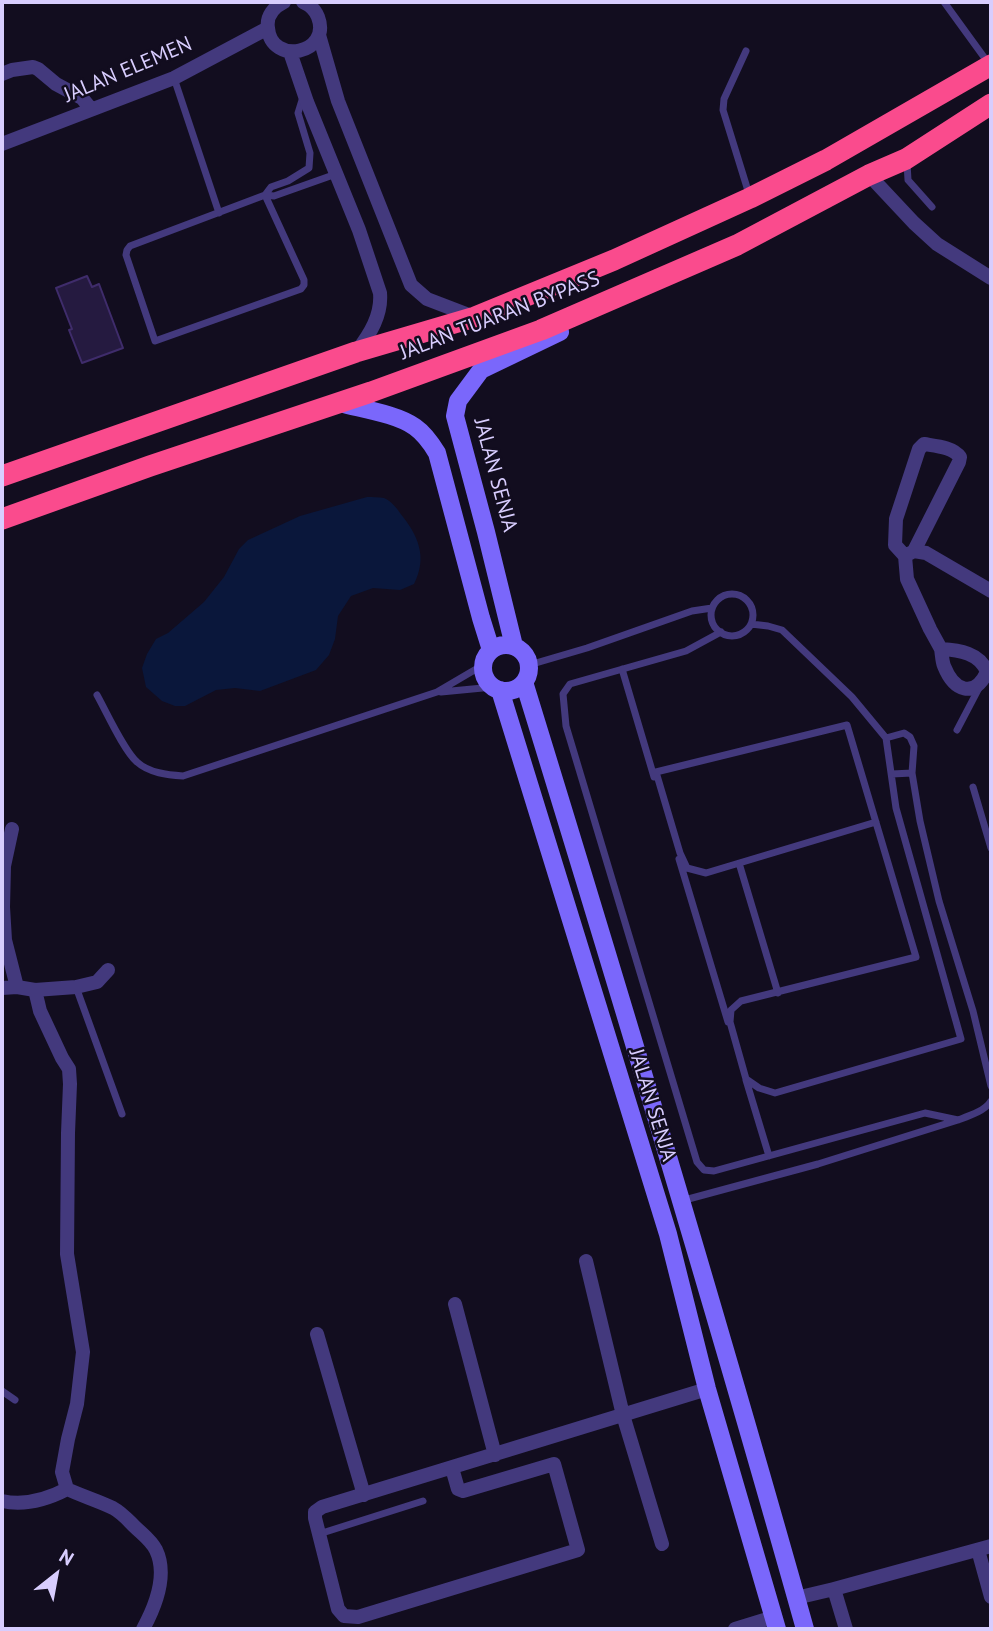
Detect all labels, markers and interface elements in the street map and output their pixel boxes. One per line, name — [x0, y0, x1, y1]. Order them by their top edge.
street label: JALAN ELEMEN — [60, 32, 196, 108]
street label: JALAN TUARAN BYPASS — [397, 266, 603, 366]
street label: JALAN SENJA — [468, 416, 522, 534]
street label: JALAN SENJA — [623, 1046, 681, 1164]
north arrow — [21, 1540, 91, 1610]
text: N — [55, 1543, 78, 1570]

